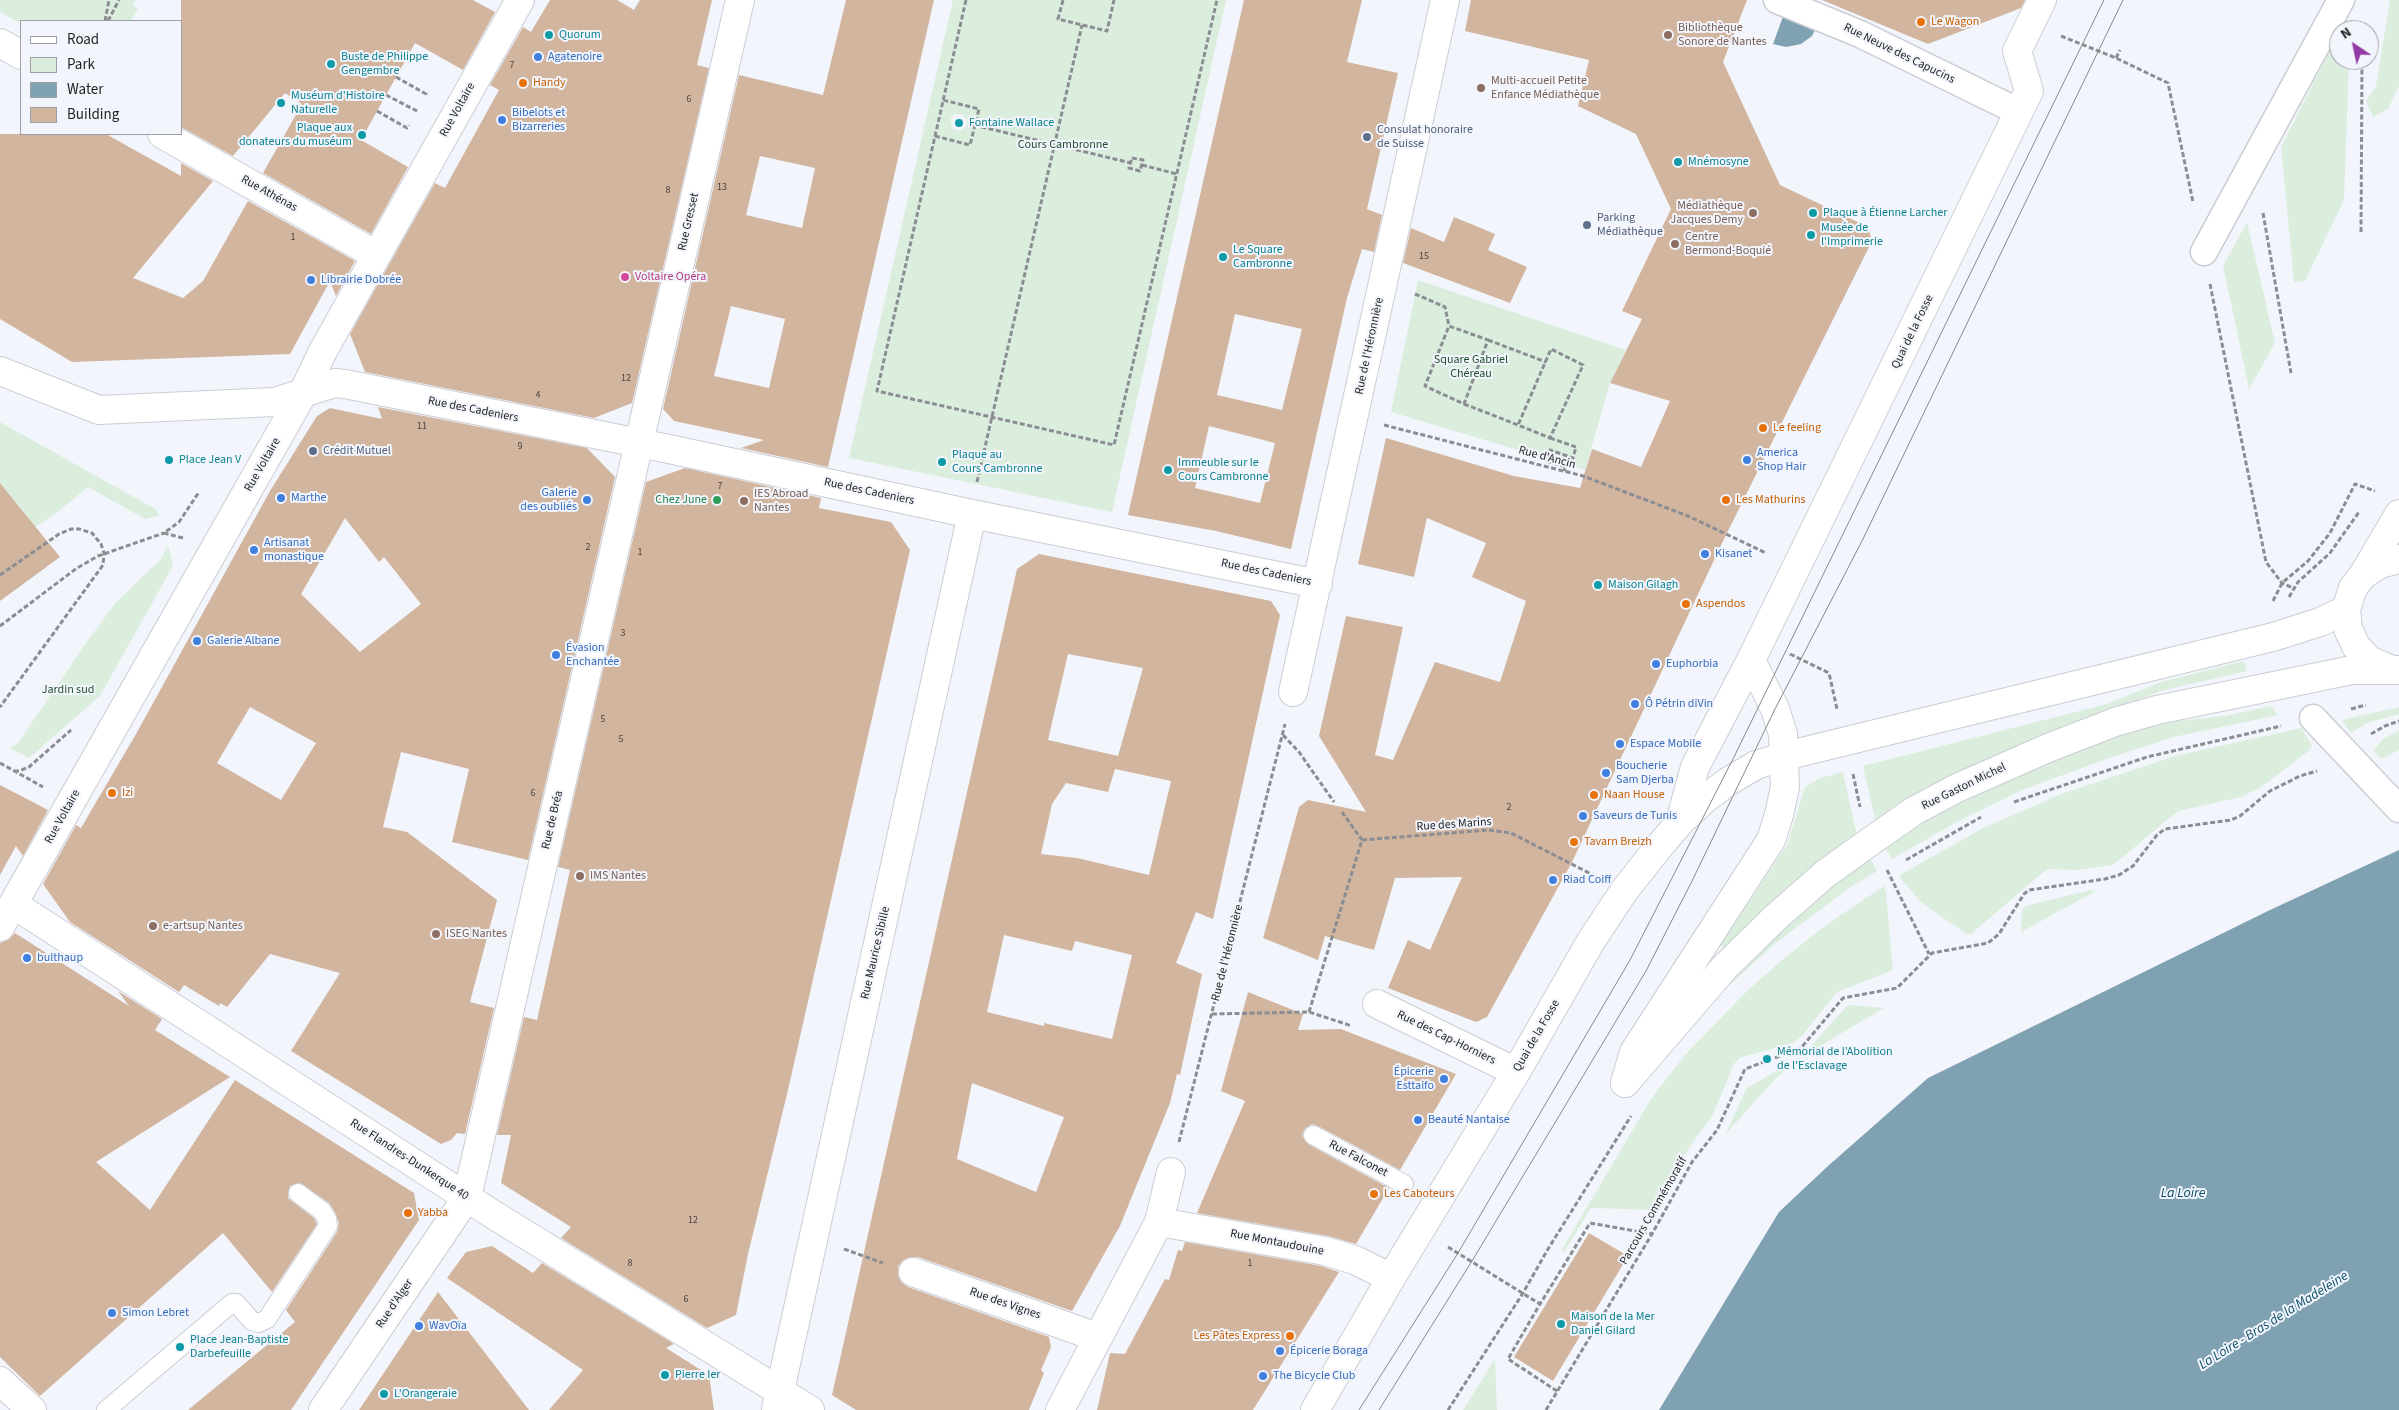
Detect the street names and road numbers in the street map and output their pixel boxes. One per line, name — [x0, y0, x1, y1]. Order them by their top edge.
street label: Rue Neuve des Capucins — [1841, 21, 1957, 87]
street label: Rue Voltaire — [437, 80, 479, 140]
street label: Rue Athénas — [238, 173, 300, 215]
street label: Rue Gresset — [675, 192, 703, 252]
street label: Quai de la Fosse — [1889, 293, 1937, 371]
street label: Rue de l'Héronnière — [1353, 296, 1387, 396]
street label: Rue des Cadeniers — [427, 394, 519, 426]
street label: Rue Voltaire — [242, 435, 284, 495]
street label: Rue d'Ancin — [1517, 443, 1577, 473]
street label: Rue des Cadeniers — [823, 475, 915, 509]
street label: Rue des Cadeniers — [1220, 556, 1312, 590]
street label: Rue Gaston Michel — [1920, 760, 2008, 814]
street label: Rue Voltaire — [42, 787, 84, 847]
street label: Rue de Bréa — [539, 789, 567, 851]
street label: Rue des Marins — [1416, 815, 1492, 835]
street label: Rue de l'Héronnière — [1209, 903, 1247, 1003]
street label: Rue Maurice Sibille — [858, 905, 894, 1001]
street label: Quai de la Fosse — [1511, 997, 1563, 1075]
street label: Rue des Cap-Horniers — [1394, 1008, 1498, 1068]
street label: Rue Flandres-Dunkerque 40 — [347, 1116, 471, 1204]
street label: Rue Falconet — [1326, 1137, 1390, 1181]
street label: Parcours Commémoratif — [1617, 1155, 1691, 1267]
street label: Rue Montaudouine — [1229, 1227, 1325, 1259]
street label: Rue d'Alger — [373, 1277, 417, 1331]
street label: Rue des Vignes — [967, 1285, 1043, 1323]

